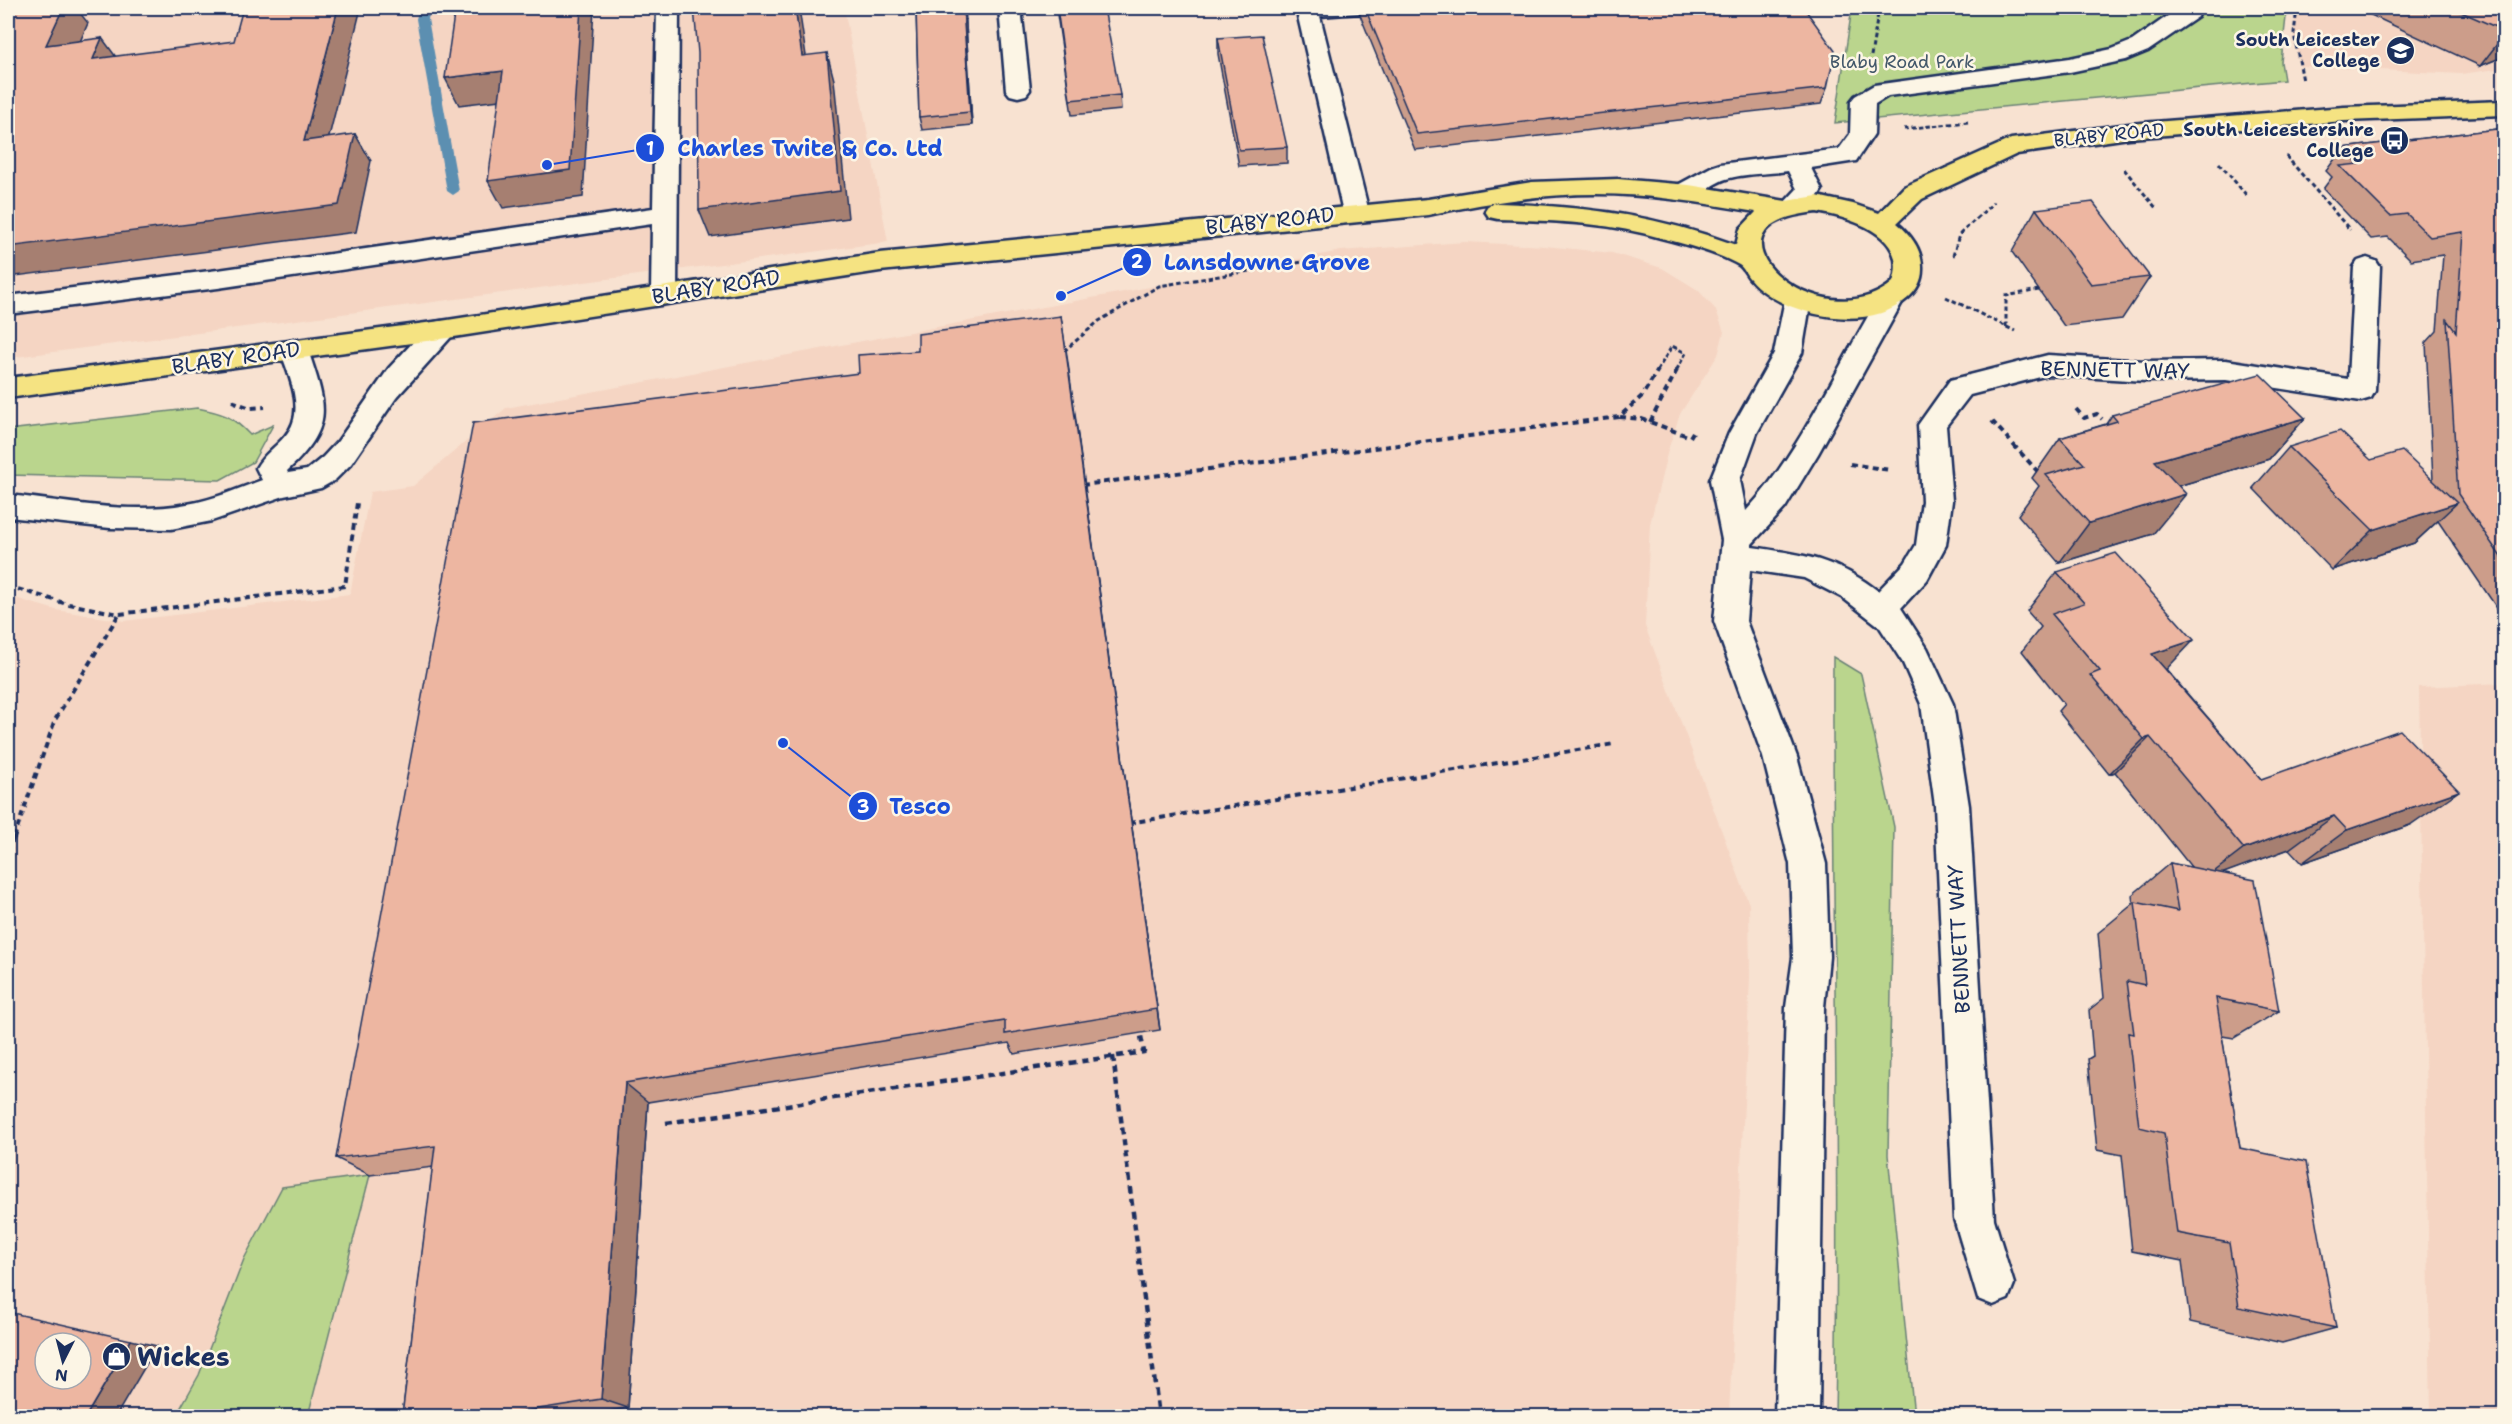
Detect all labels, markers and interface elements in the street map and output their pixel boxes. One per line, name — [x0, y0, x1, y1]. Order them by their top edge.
place label: South Leicester College — [2236, 28, 2380, 73]
school or university icon: South Leicester College — [2385, 34, 2417, 66]
park label: Blaby Road Park — [1830, 50, 1974, 74]
street label: BLABY ROAD — [2053, 117, 2166, 153]
place label: South Leicestershire College — [2183, 118, 2374, 163]
bus stop icon: South Leicestershire College — [2379, 124, 2411, 156]
callout: Charles Twite & Co. Ltd — [635, 128, 955, 168]
text: Charles Twite & Co. Ltd — [677, 134, 943, 163]
text: 1 — [646, 137, 654, 161]
street label: BLABY ROAD — [1204, 200, 1336, 242]
callout: Lansdowne Grove — [1122, 242, 1382, 282]
text: Lansdowne Grove — [1164, 248, 1370, 277]
text: 2 — [1131, 250, 1144, 274]
street label: BLABY ROAD — [650, 263, 782, 311]
street label: BLABY ROAD — [170, 335, 302, 381]
street label: BENNETT WAY — [2040, 355, 2190, 385]
callout: Tesco — [848, 786, 963, 826]
text: Tesco — [889, 792, 951, 821]
text: 3 — [857, 795, 869, 819]
street label: BENNETT WAY — [1941, 863, 1977, 1014]
north arrow — [33, 1331, 93, 1391]
place label: Wickes — [137, 1339, 230, 1374]
shop icon: Wickes — [100, 1341, 132, 1373]
text: N — [54, 1364, 69, 1387]

